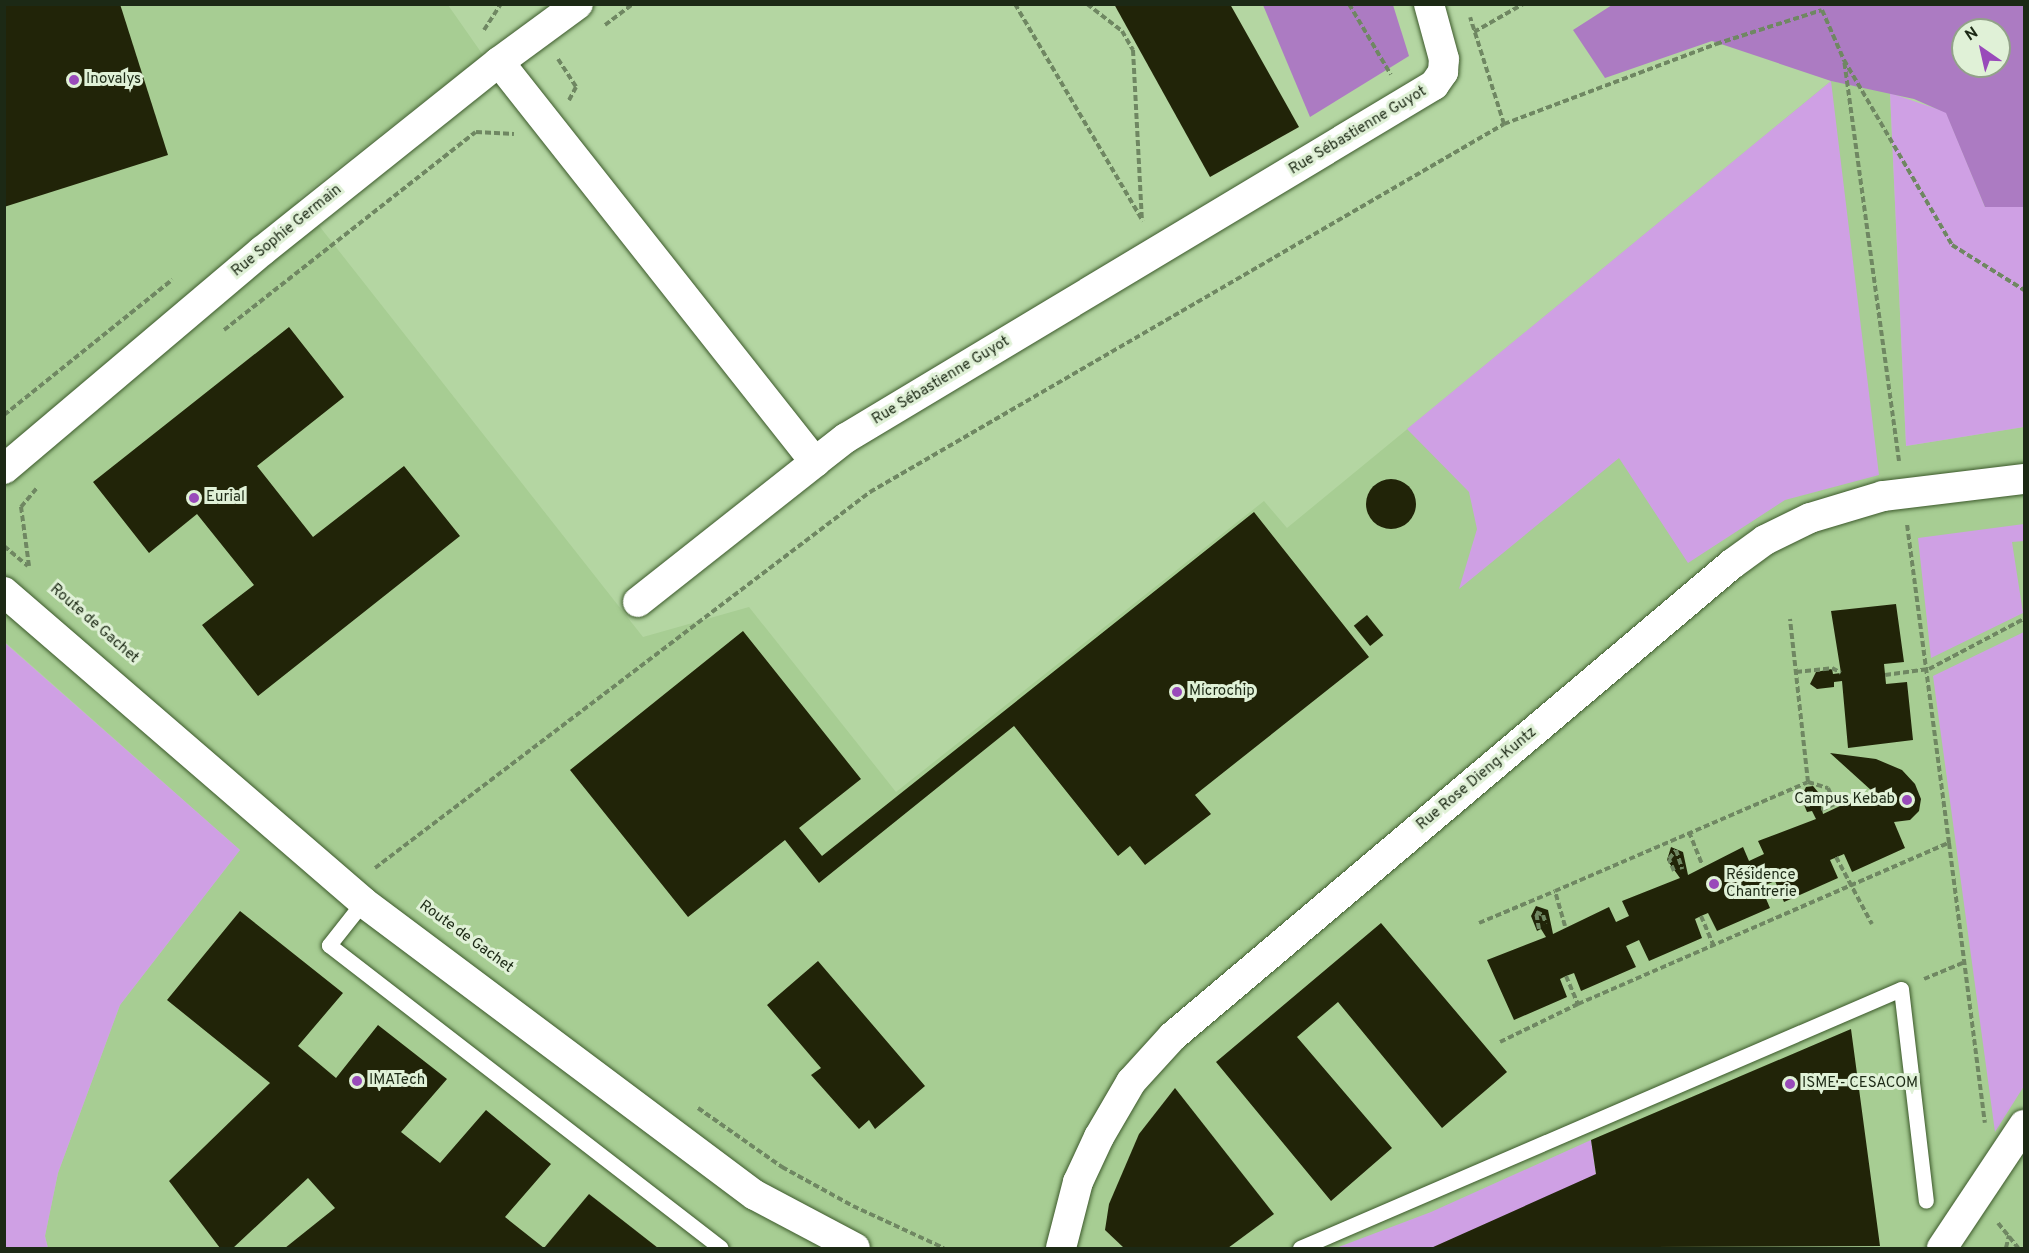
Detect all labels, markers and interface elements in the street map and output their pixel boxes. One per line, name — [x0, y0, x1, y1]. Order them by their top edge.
north arrow — [1951, 18, 2011, 78]
text: N — [1962, 23, 1982, 46]
place label: Inovalys — [86, 71, 141, 89]
marker: Inovalys — [67, 73, 81, 87]
street label: Rue Sébastienne Guyot — [1286, 83, 1430, 179]
street label: Rue Sophie Germain — [228, 181, 346, 281]
street label: Rue Sébastienne Guyot — [869, 333, 1013, 429]
place label: Eurial — [206, 489, 245, 507]
marker: Eurial — [187, 491, 201, 505]
street label: Route de Gachet — [46, 581, 142, 667]
place label: Microchip — [1189, 683, 1255, 701]
marker: Microchip — [1170, 685, 1184, 699]
street label: Rue Rose Dieng-Kuntz — [1413, 724, 1541, 834]
place label: Campus Kebab — [1794, 791, 1895, 809]
marker: Campus Kebab — [1900, 793, 1914, 807]
place label: Résidence Chantrerie — [1726, 866, 1797, 901]
marker: Résidence Chantrerie — [1707, 877, 1721, 891]
street label: Route de Gachet — [416, 897, 516, 977]
place label: IMATech — [369, 1072, 425, 1090]
marker: IMATech — [350, 1074, 364, 1088]
place label: ISME - CESACOM — [1802, 1075, 1918, 1093]
marker: ISME - CESACOM — [1783, 1077, 1797, 1091]

